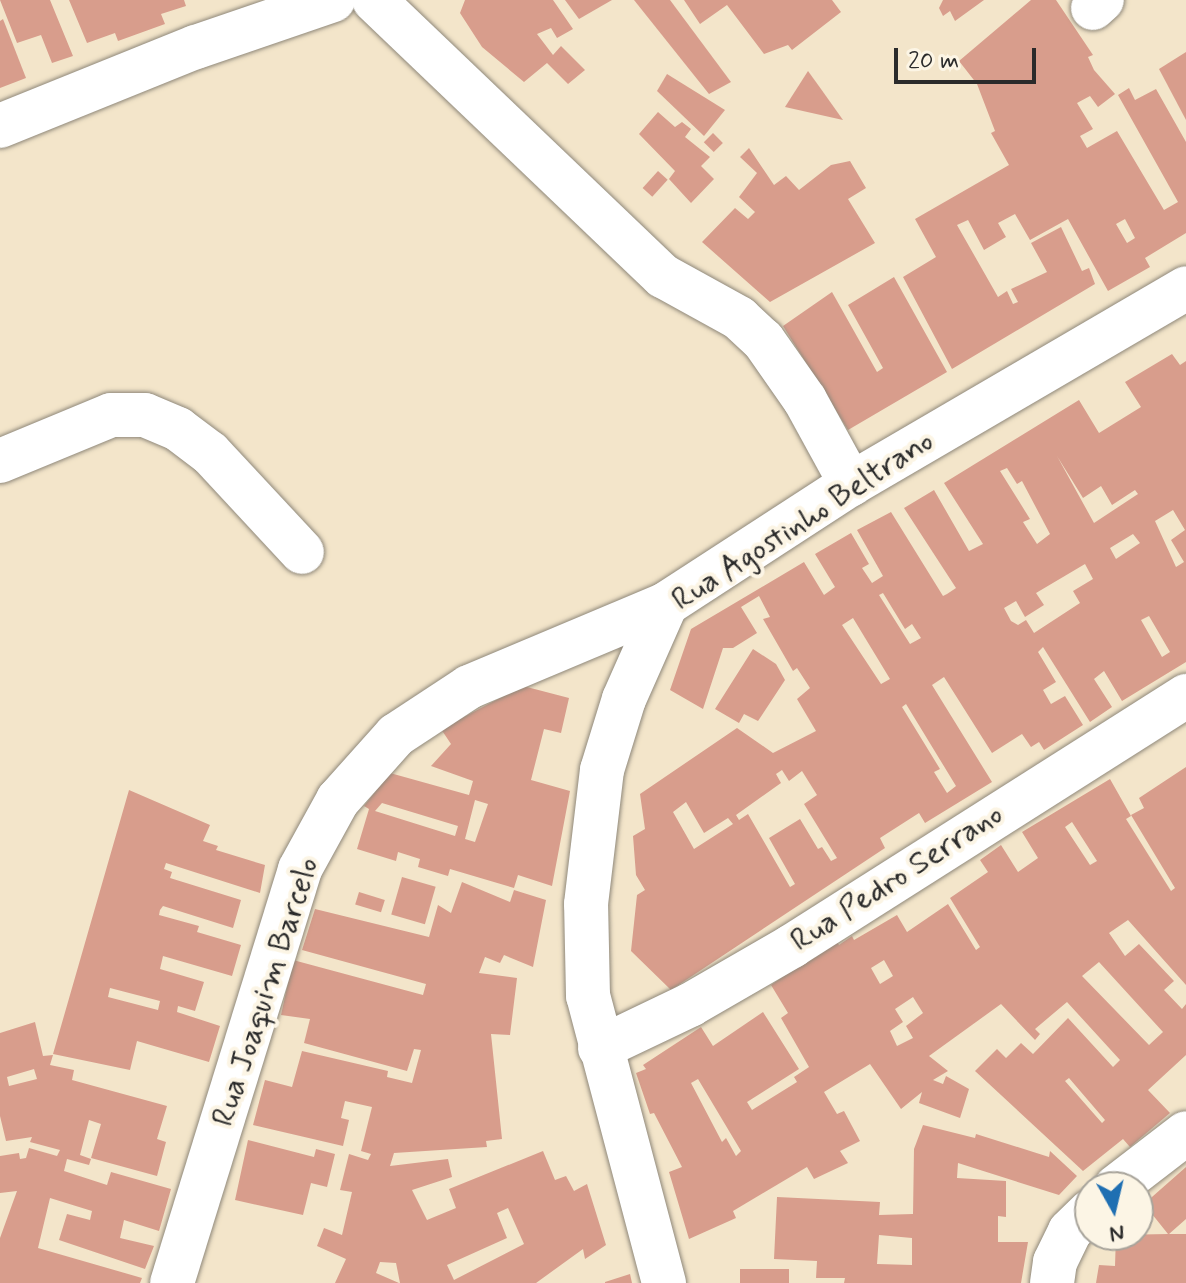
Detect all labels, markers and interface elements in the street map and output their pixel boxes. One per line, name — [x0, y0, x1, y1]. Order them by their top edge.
scale bar — [898, 32, 1040, 82]
text: 20 m — [908, 46, 959, 77]
street label: Rua Agostinho Beltrano — [665, 422, 941, 620]
street label: Rua Pedro Serrano — [784, 795, 1010, 961]
street label: Rua Joaquim Barcelo — [203, 849, 329, 1135]
north arrow — [1074, 1171, 1154, 1251]
text: N — [1108, 1218, 1126, 1248]

